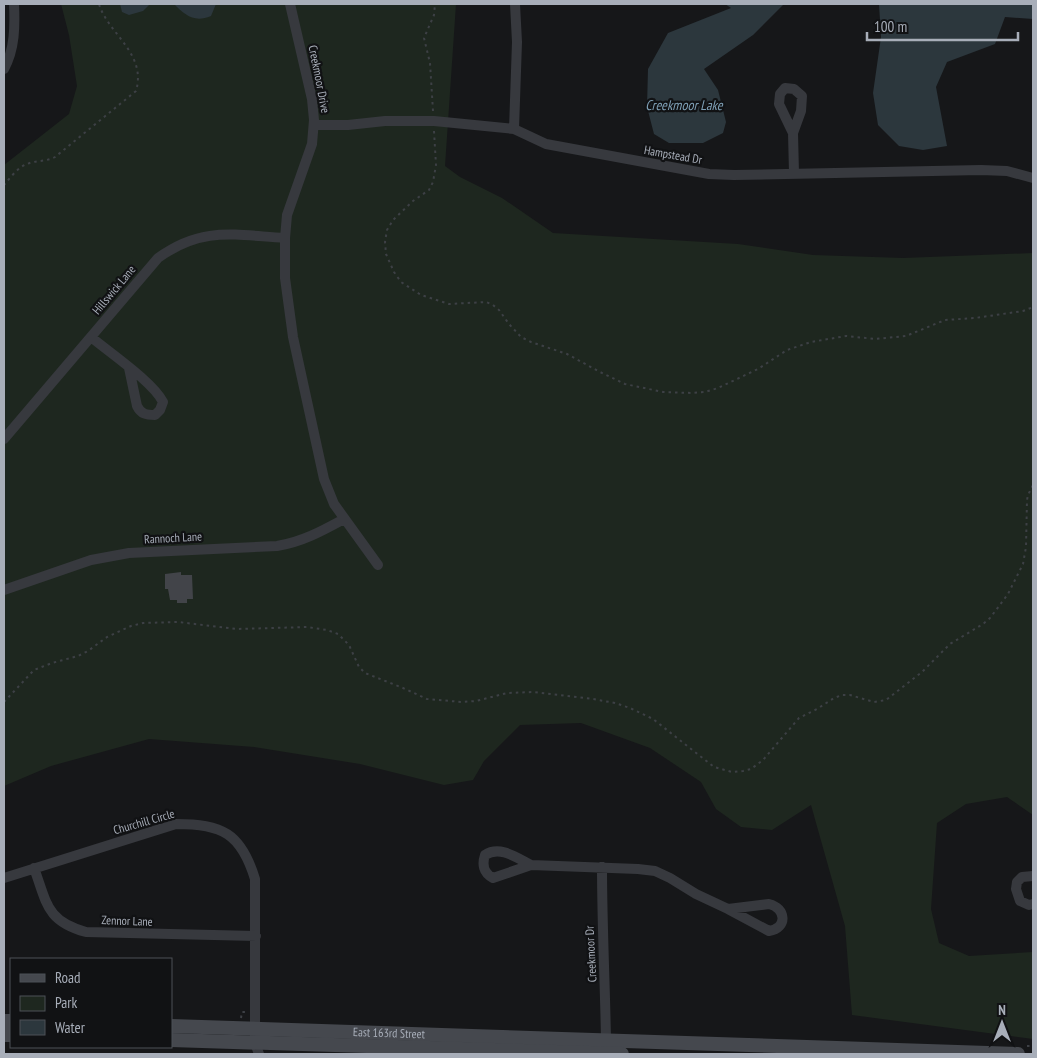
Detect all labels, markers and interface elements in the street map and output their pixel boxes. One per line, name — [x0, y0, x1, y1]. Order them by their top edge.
scale bar — [867, 10, 1018, 42]
text: 100 m — [874, 17, 907, 36]
street label: Creekmoor Drive — [306, 44, 333, 114]
water label: Creekmoor Lake — [645, 96, 724, 114]
street label: Hampstead Dr — [643, 142, 704, 167]
street label: Hillswick Lane — [89, 262, 138, 317]
street label: Rannoch Lane — [144, 528, 202, 547]
street label: Churchill Circle — [112, 806, 176, 837]
street label: Zennor Lane — [101, 912, 153, 929]
street label: Creekmoor Dr — [581, 925, 599, 983]
legend — [10, 958, 172, 1048]
text: Road — [55, 968, 81, 987]
text: Park — [55, 993, 77, 1012]
north arrow — [977, 998, 1027, 1048]
text: N — [998, 1001, 1006, 1019]
text: Water — [55, 1018, 86, 1037]
street label: East 163rd Street — [353, 1024, 426, 1041]

